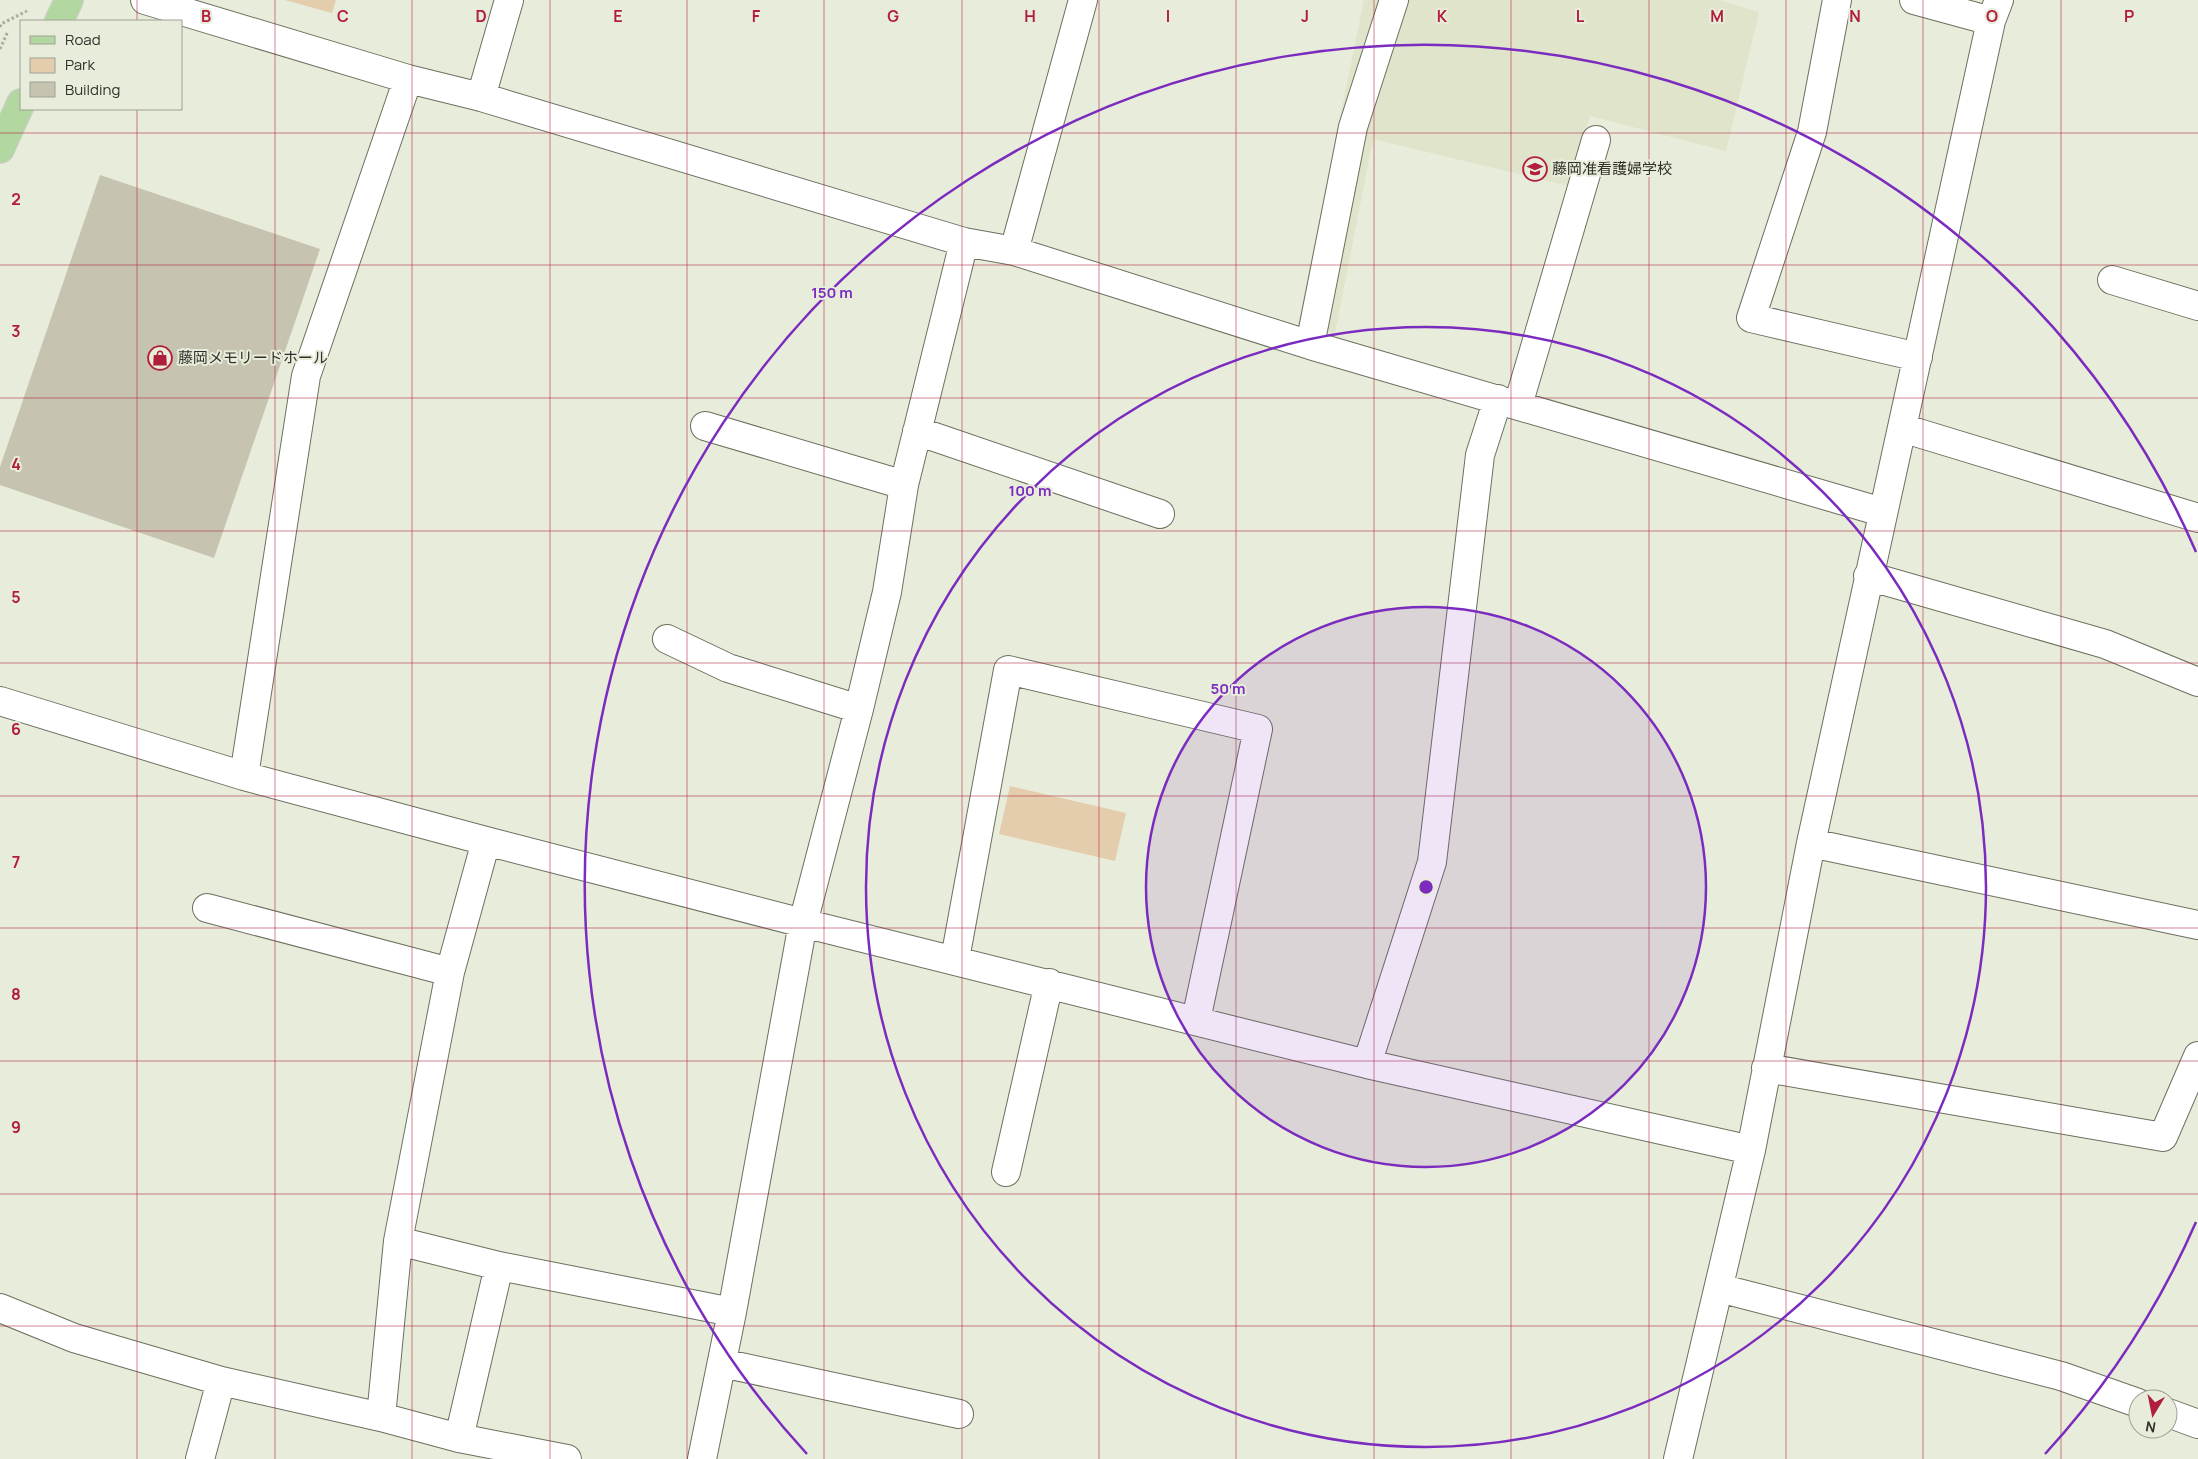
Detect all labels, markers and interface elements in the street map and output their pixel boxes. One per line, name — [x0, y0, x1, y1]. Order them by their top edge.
text: B — [201, 5, 211, 27]
text: C — [337, 5, 349, 27]
text: D — [475, 5, 487, 27]
text: E — [613, 5, 623, 27]
text: F — [752, 5, 761, 27]
text: G — [887, 5, 899, 27]
text: H — [1024, 5, 1036, 27]
text: I — [1166, 5, 1170, 27]
text: J — [1301, 5, 1309, 27]
text: K — [1437, 5, 1448, 27]
text: L — [1576, 5, 1585, 27]
text: M — [1710, 5, 1724, 27]
text: N — [1849, 5, 1861, 27]
text: O — [1986, 5, 1998, 27]
text: P — [2124, 5, 2134, 27]
legend — [20, 20, 182, 110]
text: Road — [65, 29, 101, 50]
text: Park — [65, 54, 95, 75]
text: Building — [65, 79, 120, 100]
school or university icon: 藤岡准看護婦学校 — [1522, 156, 1548, 182]
place label: 藤岡准看護婦学校 — [1552, 158, 1672, 179]
text: 2 — [11, 188, 21, 210]
text: 150 m — [811, 282, 853, 303]
text: 3 — [11, 320, 21, 342]
shop icon: 藤岡メモリードホール — [147, 345, 173, 371]
place label: 藤岡メモリードホール — [178, 347, 328, 368]
text: 4 — [11, 453, 21, 475]
text: 100 m — [1009, 480, 1051, 501]
text: 5 — [11, 586, 21, 608]
text: 50 m — [1210, 678, 1246, 699]
text: 6 — [11, 718, 21, 740]
text: 7 — [12, 851, 20, 873]
centre of rings — [1417, 878, 1435, 896]
text: 8 — [11, 983, 21, 1005]
text: 9 — [11, 1116, 21, 1138]
north arrow — [2128, 1389, 2178, 1439]
text: N — [2144, 1417, 2157, 1438]

